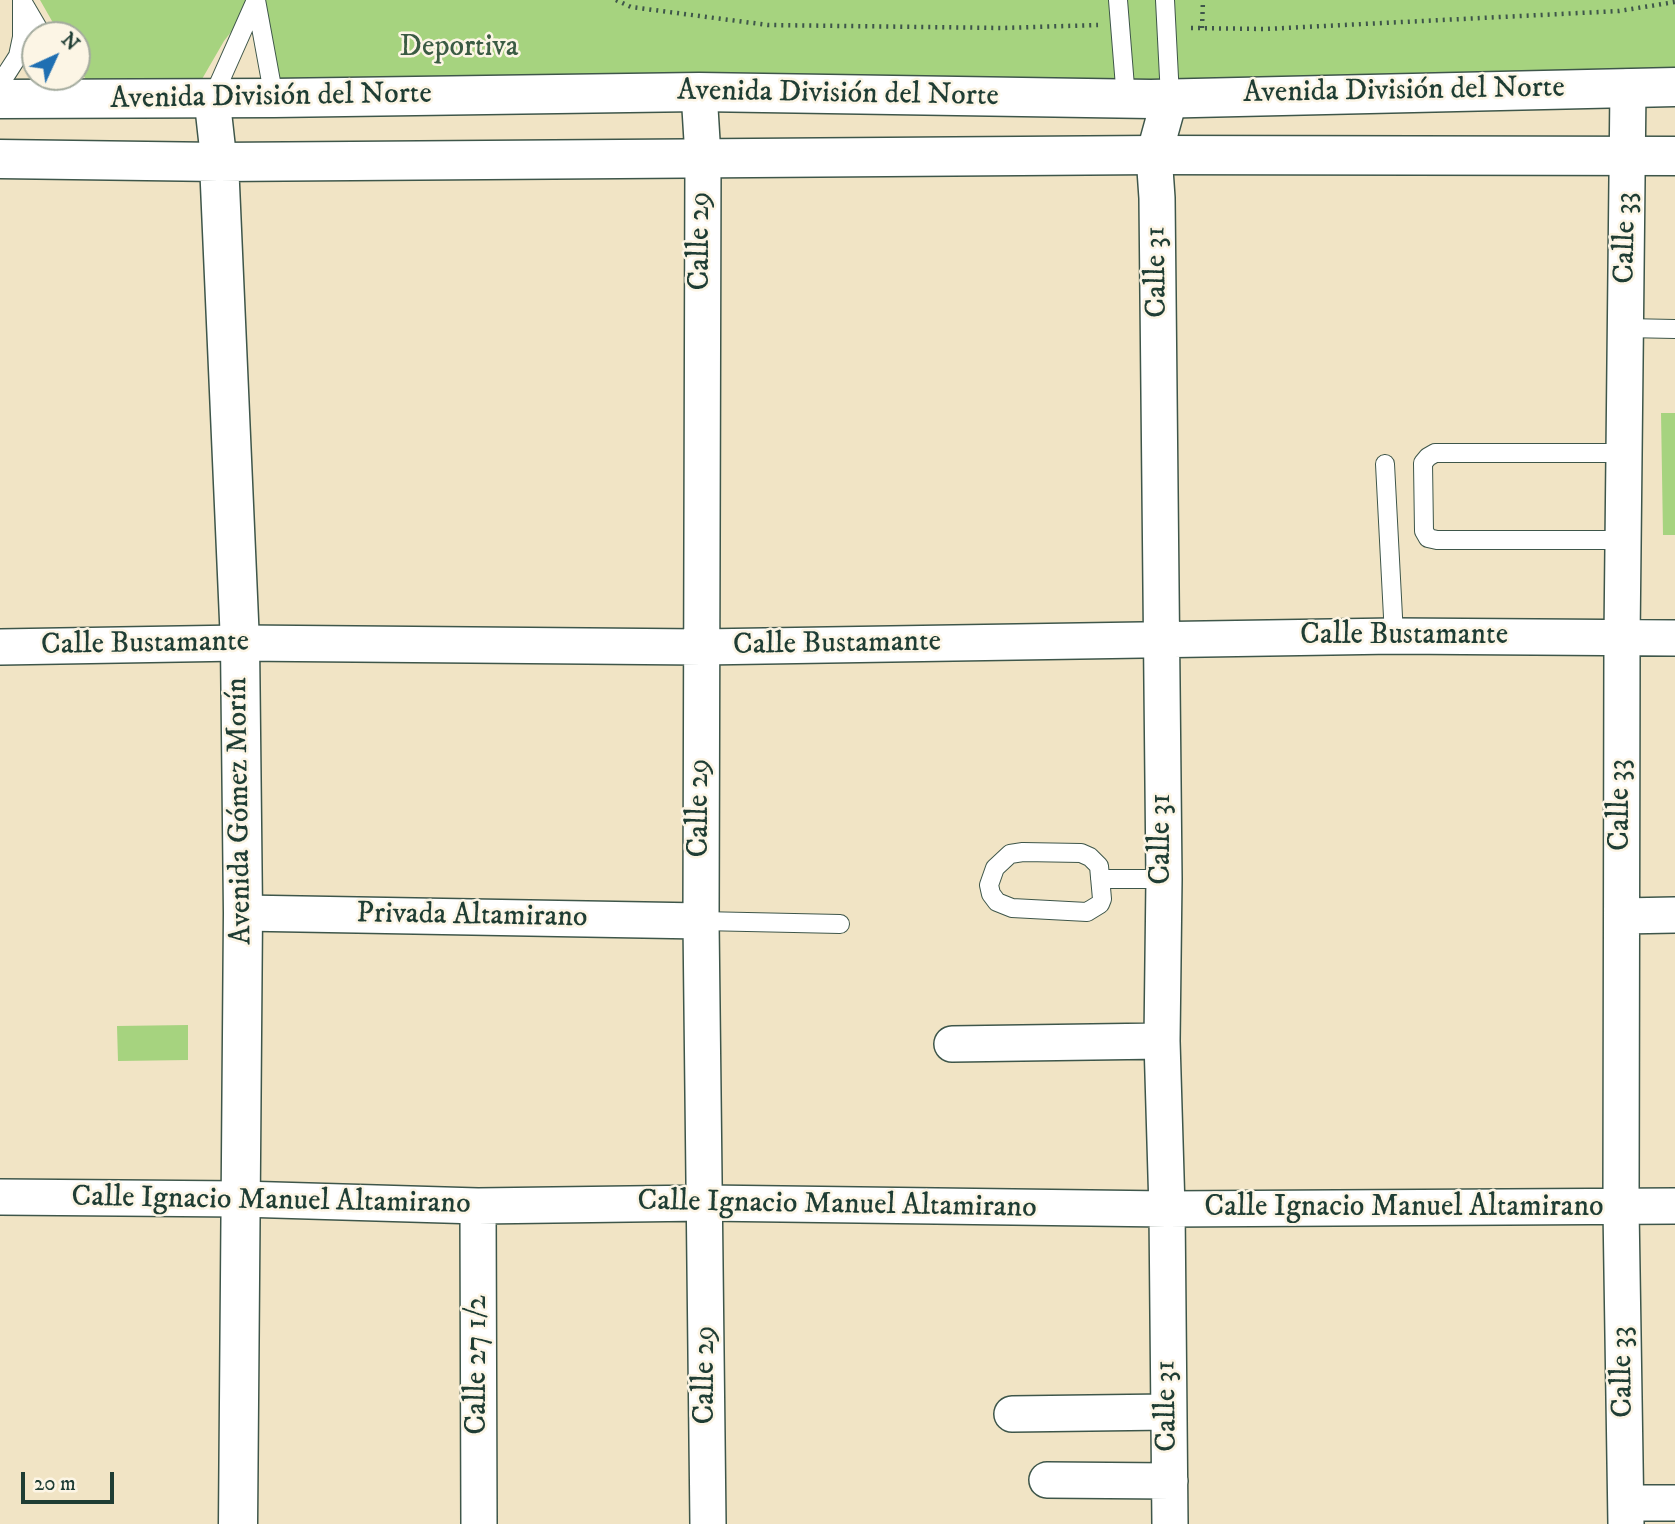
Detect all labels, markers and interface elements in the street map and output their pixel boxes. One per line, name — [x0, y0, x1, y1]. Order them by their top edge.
north arrow — [21, 21, 91, 91]
text: N — [56, 29, 83, 56]
park label: Deportiva — [400, 31, 518, 67]
street label: Avenida División del Norte — [1243, 71, 1565, 113]
street label: Avenida División del Norte — [677, 74, 999, 116]
street label: Avenida División del Norte — [110, 77, 432, 119]
street label: Calle 29 — [684, 191, 720, 291]
street label: Calle 33 — [1608, 192, 1646, 284]
street label: Calle 31 — [1139, 226, 1177, 318]
street label: Calle Bustamante — [1300, 619, 1508, 655]
street label: Calle Bustamante — [41, 625, 249, 665]
street label: Calle Bustamante — [733, 625, 941, 665]
street label: Avenida Gómez Morín — [221, 677, 261, 945]
street label: Calle 29 — [683, 758, 719, 858]
street label: Calle 33 — [1604, 759, 1640, 851]
street label: Calle 31 — [1145, 793, 1181, 885]
street label: Privada Altamirano — [356, 897, 588, 937]
street label: Calle Ignacio Manuel Altamirano — [71, 1181, 471, 1223]
street label: Calle Ignacio Manuel Altamirano — [637, 1185, 1037, 1227]
street label: Calle Ignacio Manuel Altamirano — [1204, 1191, 1604, 1227]
street label: Calle 27 1/2 — [461, 1295, 497, 1435]
street label: Calle 29 — [689, 1325, 725, 1425]
street label: Calle 33 — [1605, 1326, 1643, 1418]
street label: Calle 31 — [1149, 1360, 1187, 1452]
scale bar — [24, 1458, 117, 1502]
text: 20 m — [34, 1471, 76, 1497]

